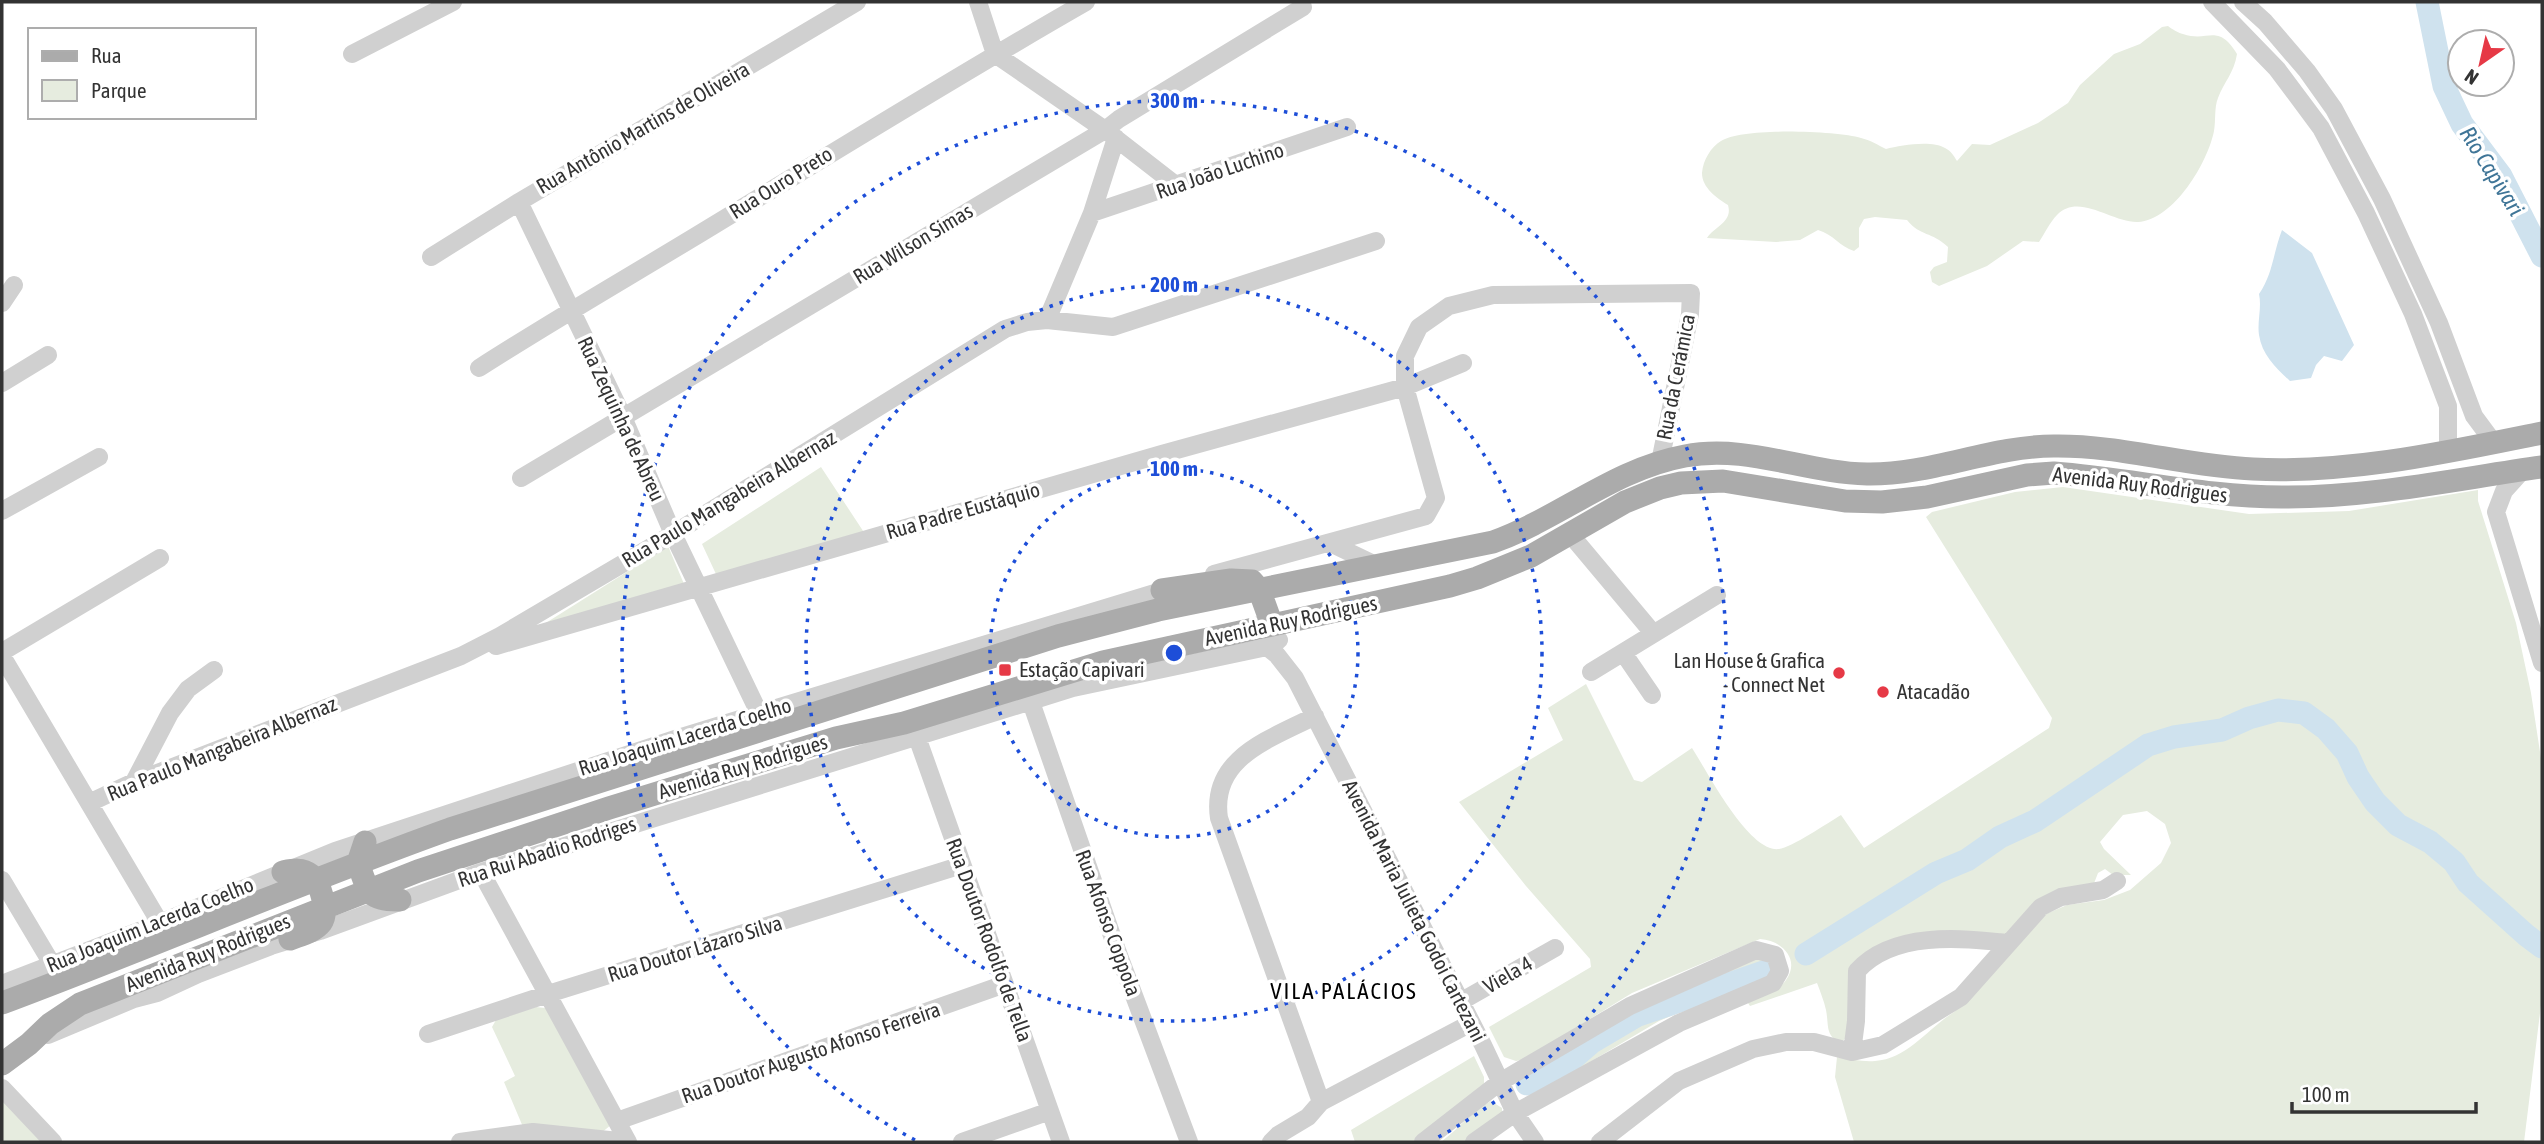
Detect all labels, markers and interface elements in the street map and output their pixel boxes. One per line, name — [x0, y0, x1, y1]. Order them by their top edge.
legend — [28, 28, 256, 119]
north arrow — [2446, 28, 2516, 98]
text: Rua — [91, 43, 121, 67]
street label: Rua Antônio Martins de Oliveira — [532, 56, 753, 198]
text: N — [2461, 65, 2482, 89]
text: Parque — [91, 78, 146, 102]
text: 300 m — [1150, 88, 1198, 112]
water label: Rio Capivari — [2454, 122, 2530, 220]
street label: Rua João Luchino — [1153, 137, 1287, 203]
street label: Rua Ouro Preto — [725, 141, 836, 223]
street label: Rua Wilson Simas — [848, 198, 977, 288]
text: 200 m — [1150, 272, 1198, 296]
street label: Rua da Cerámica — [1651, 312, 1699, 442]
street label: Rua Zequinha de Abreu — [573, 333, 671, 505]
street label: Rua Paulo Mangabeira Albernaz — [617, 424, 840, 572]
text: 100 m — [1150, 456, 1198, 480]
street label: Avenida Ruy Rodrigues — [2052, 461, 2229, 507]
street label: Rua Padre Eustáquio — [883, 477, 1042, 543]
street label: Avenida Ruy Rodrigues — [1202, 590, 1379, 650]
centre of rings — [1162, 641, 1186, 665]
place label: Lan House & Grafica - Connect Net — [1673, 648, 1825, 696]
place label: Estação Capivari — [1019, 657, 1145, 681]
marker: Estação Capivari — [997, 662, 1013, 678]
marker: Lan House & Grafica - Connect Net — [1831, 665, 1847, 681]
place label: Atacadão — [1897, 679, 1970, 703]
marker: Atacadão — [1875, 684, 1891, 700]
street label: Rua Paulo Mangabeira Albernaz — [103, 691, 340, 805]
street label: Rua Joaquim Lacerda Coelho — [576, 692, 794, 780]
street label: Avenida Ruy Rodrigues — [655, 729, 830, 803]
street label: Avenida Maria Julieta Godoi Cartezani — [1338, 776, 1491, 1045]
street label: Rua Rui Abadio Rodriges — [454, 811, 639, 891]
street label: Rua Doutor Rodolfo de Tella — [942, 835, 1038, 1045]
street label: Rua Afonso Coppola — [1071, 846, 1147, 999]
street label: Rua Joaquim Lacerda Coelho — [43, 872, 257, 977]
street label: Avenida Ruy Rodrigues — [122, 908, 293, 996]
street label: Rua Doutor Lázaro Silva — [605, 910, 785, 986]
street label: Viela 4 — [1479, 950, 1536, 998]
district label: VILA PALÁCIOS — [1270, 978, 1418, 1004]
street label: Rua Doutor Augusto Afonso Ferreira — [678, 996, 943, 1108]
scale bar — [2292, 1070, 2476, 1114]
text: 100 m — [2302, 1082, 2350, 1106]

